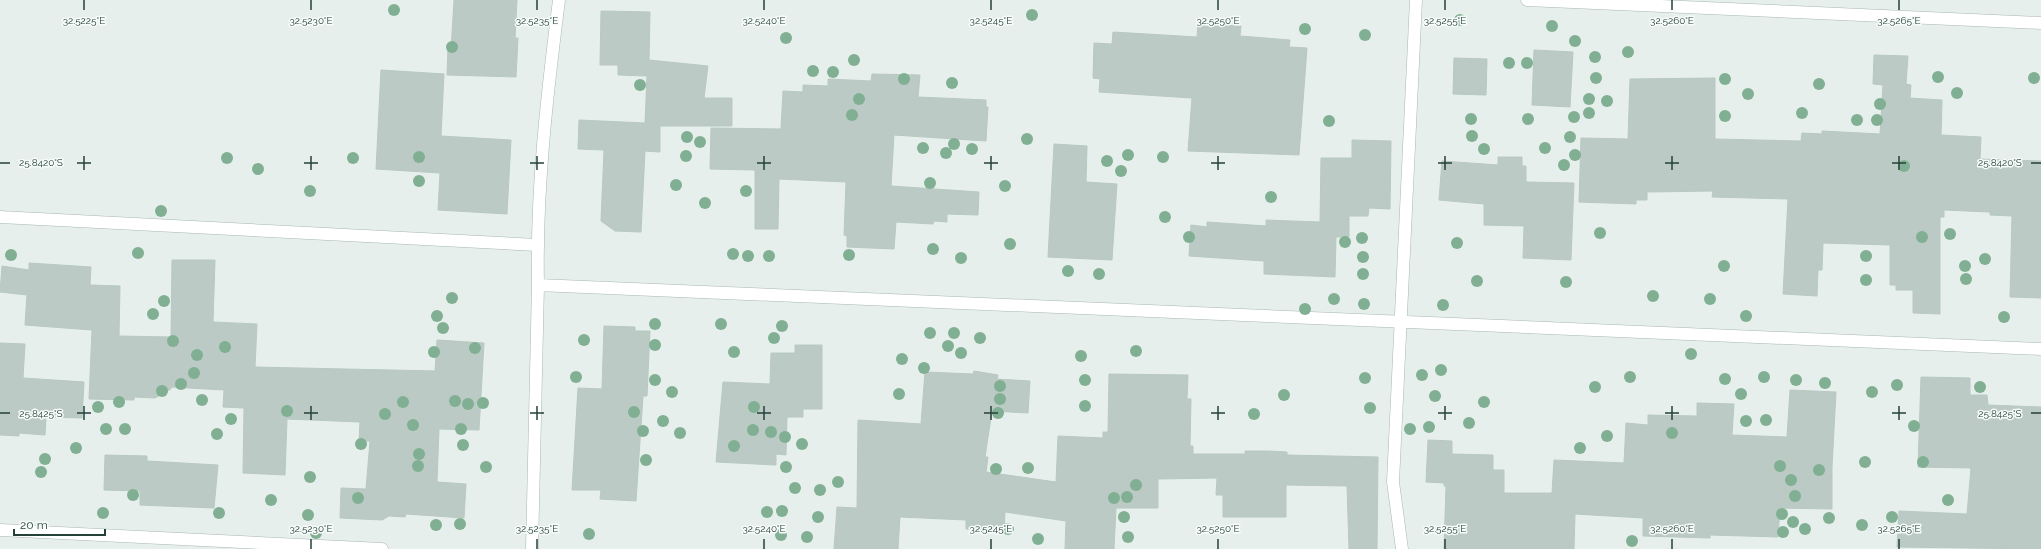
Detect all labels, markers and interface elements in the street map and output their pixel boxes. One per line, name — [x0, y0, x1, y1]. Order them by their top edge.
text: 32.5225°E — [63, 15, 105, 26]
text: 32.5230°E — [289, 15, 333, 26]
text: 32.5235°E — [516, 15, 558, 26]
text: 32.5240°E — [742, 15, 786, 26]
text: 32.5245°E — [970, 15, 1012, 26]
text: 32.5250°E — [1196, 15, 1240, 26]
text: 32.5255°E — [1424, 15, 1466, 26]
text: 32.5260°E — [1650, 15, 1694, 26]
text: 32.5265°E — [1877, 15, 1921, 26]
text: 25.8420°S — [19, 157, 63, 168]
text: 25.8420°S — [1978, 157, 2022, 168]
text: 25.8425°S — [19, 408, 63, 419]
text: 25.8425°S — [1978, 408, 2022, 419]
scale bar — [14, 511, 105, 537]
text: 20 m — [20, 518, 48, 532]
text: 32.5230°E — [289, 523, 333, 534]
text: 32.5235°E — [516, 523, 558, 534]
text: 32.5240°E — [742, 523, 786, 534]
text: 32.5245°E — [970, 523, 1012, 534]
text: 32.5250°E — [1196, 523, 1240, 534]
text: 32.5255°E — [1424, 523, 1466, 534]
text: 32.5260°E — [1650, 523, 1694, 534]
text: 32.5265°E — [1877, 523, 1921, 534]

